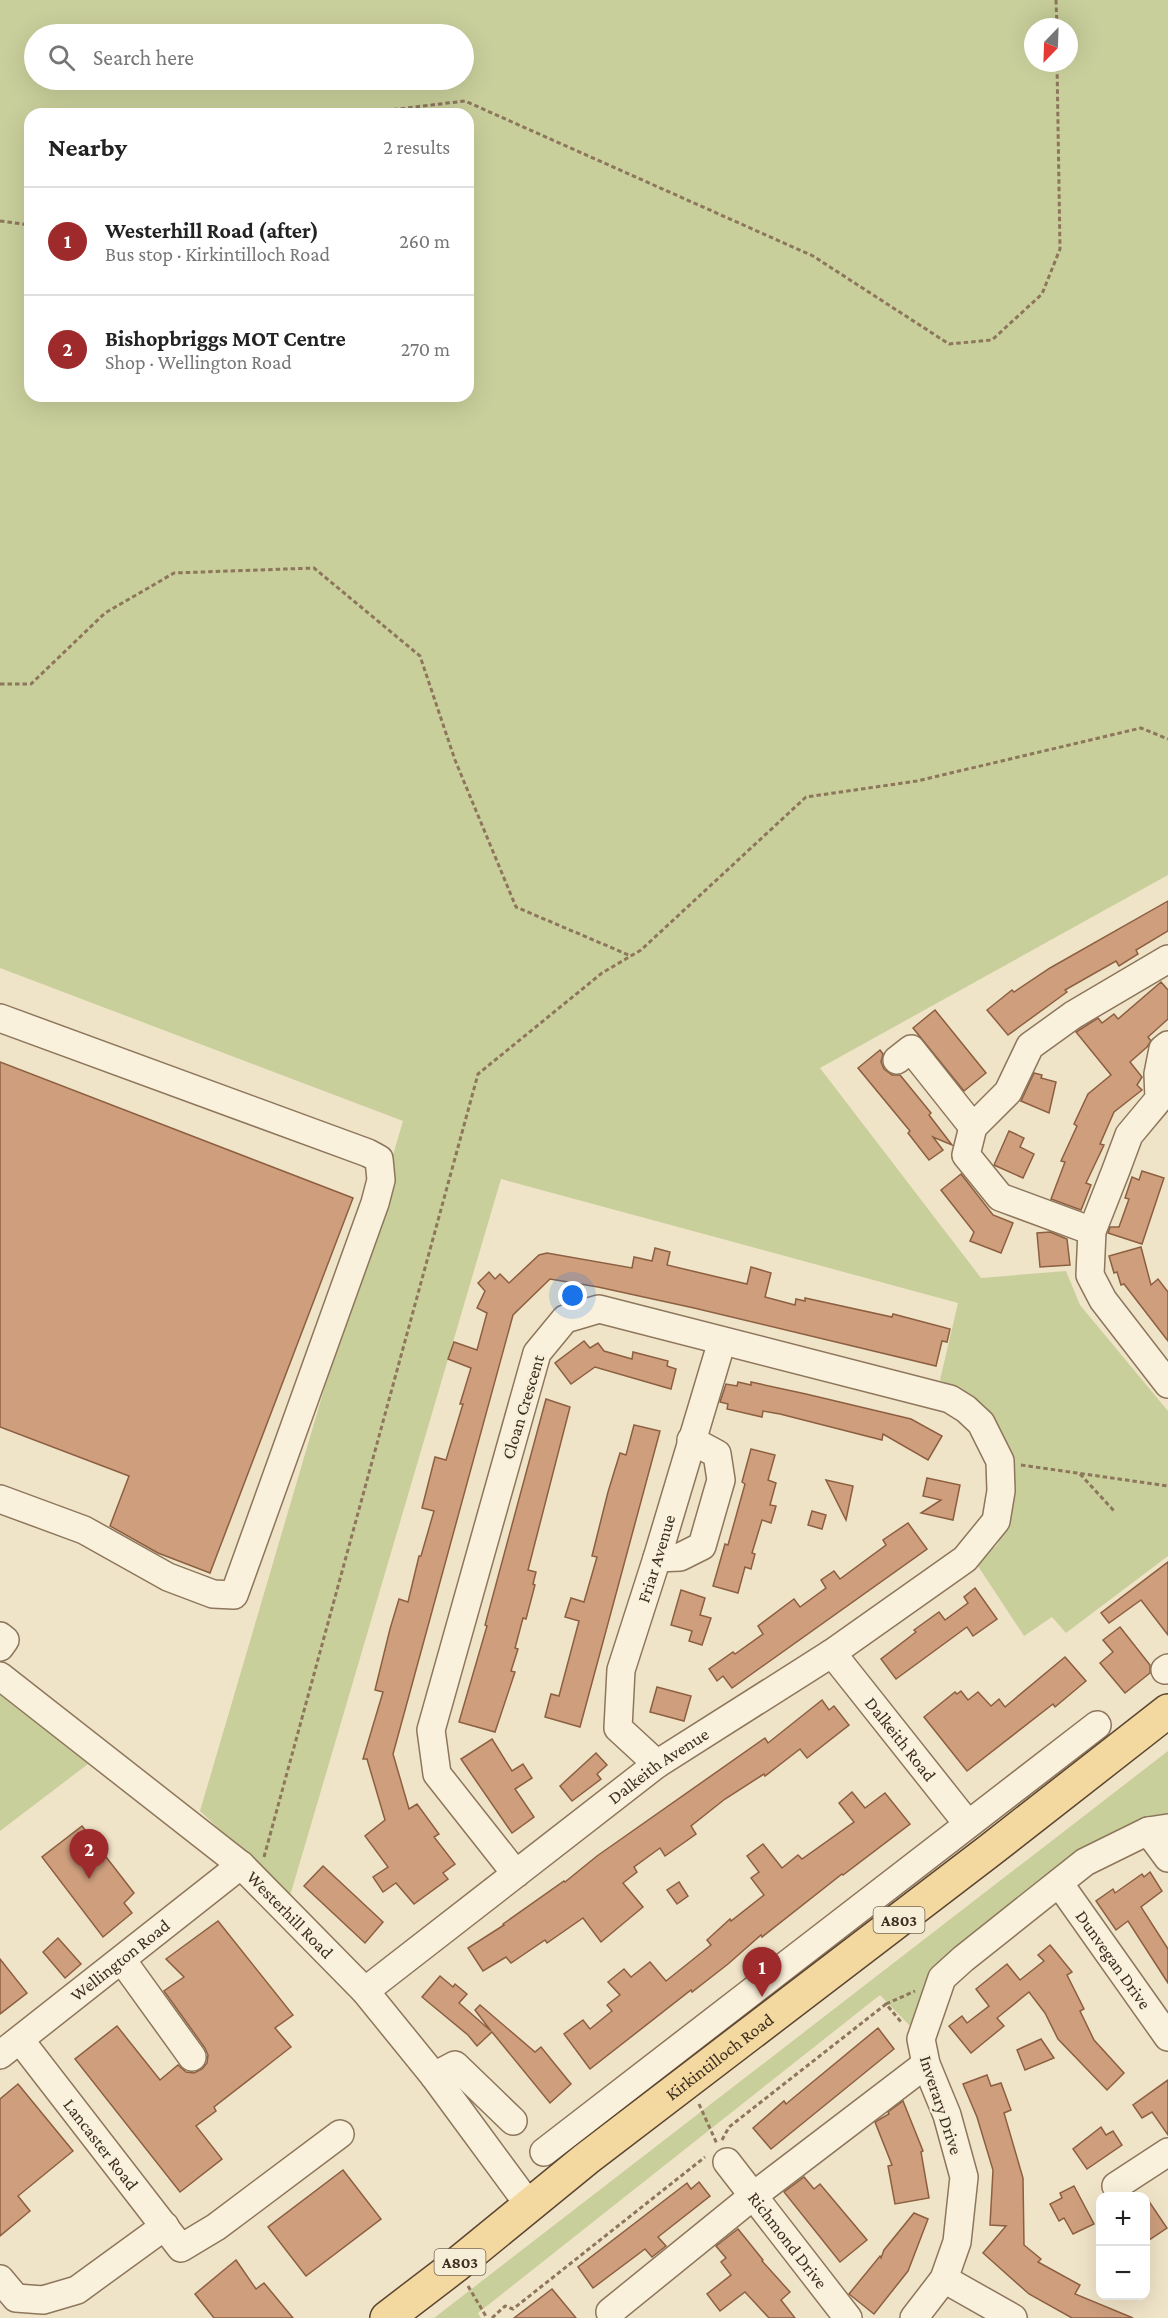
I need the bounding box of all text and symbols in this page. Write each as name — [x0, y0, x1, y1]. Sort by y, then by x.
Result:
north arrow — [1024, 18, 1078, 72]
search box — [24, 24, 474, 90]
icon: search — [45, 41, 78, 74]
text: Search here — [93, 45, 194, 70]
text: Nearby — [48, 133, 127, 162]
text: 2 results — [383, 136, 450, 158]
text: Westerhill Road (after) — [105, 218, 319, 243]
text: 1 — [64, 230, 71, 252]
text: 260 m — [399, 230, 450, 252]
text: Bus stop · Kirkintilloch Road — [105, 243, 330, 265]
text: Bishopbriggs MOT Centre — [105, 326, 346, 351]
text: 2 — [62, 338, 73, 360]
text: 270 m — [401, 338, 450, 360]
text: Shop · Wellington Road — [105, 351, 292, 373]
your location — [558, 1281, 587, 1310]
street label: Cloan Crescent — [498, 1351, 549, 1462]
street label: Friar Avenue — [633, 1512, 679, 1605]
street label: Dalkeith Road — [861, 1693, 940, 1786]
street label: Dalkeith Avenue — [604, 1724, 712, 1808]
pin: 2 — [70, 1830, 109, 1879]
street label: Westerhill Road — [243, 1867, 338, 1963]
street label: Dunvegan Drive — [1072, 1906, 1155, 2013]
road number: A803 — [874, 1907, 924, 1933]
street label: Wellington Road — [67, 1915, 174, 2005]
pin: 1 — [742, 1948, 782, 1997]
street label: Kirkintilloch Road — [662, 2009, 778, 2104]
street label: Inverary Drive — [916, 2053, 966, 2157]
street label: Lancaster Road — [59, 2095, 143, 2194]
street label: Richmond Drive — [744, 2188, 831, 2293]
map controls — [1096, 2192, 1150, 2300]
button: + — [1096, 2192, 1150, 2246]
button: − — [1096, 2246, 1150, 2300]
road number: A803 — [434, 2249, 486, 2275]

